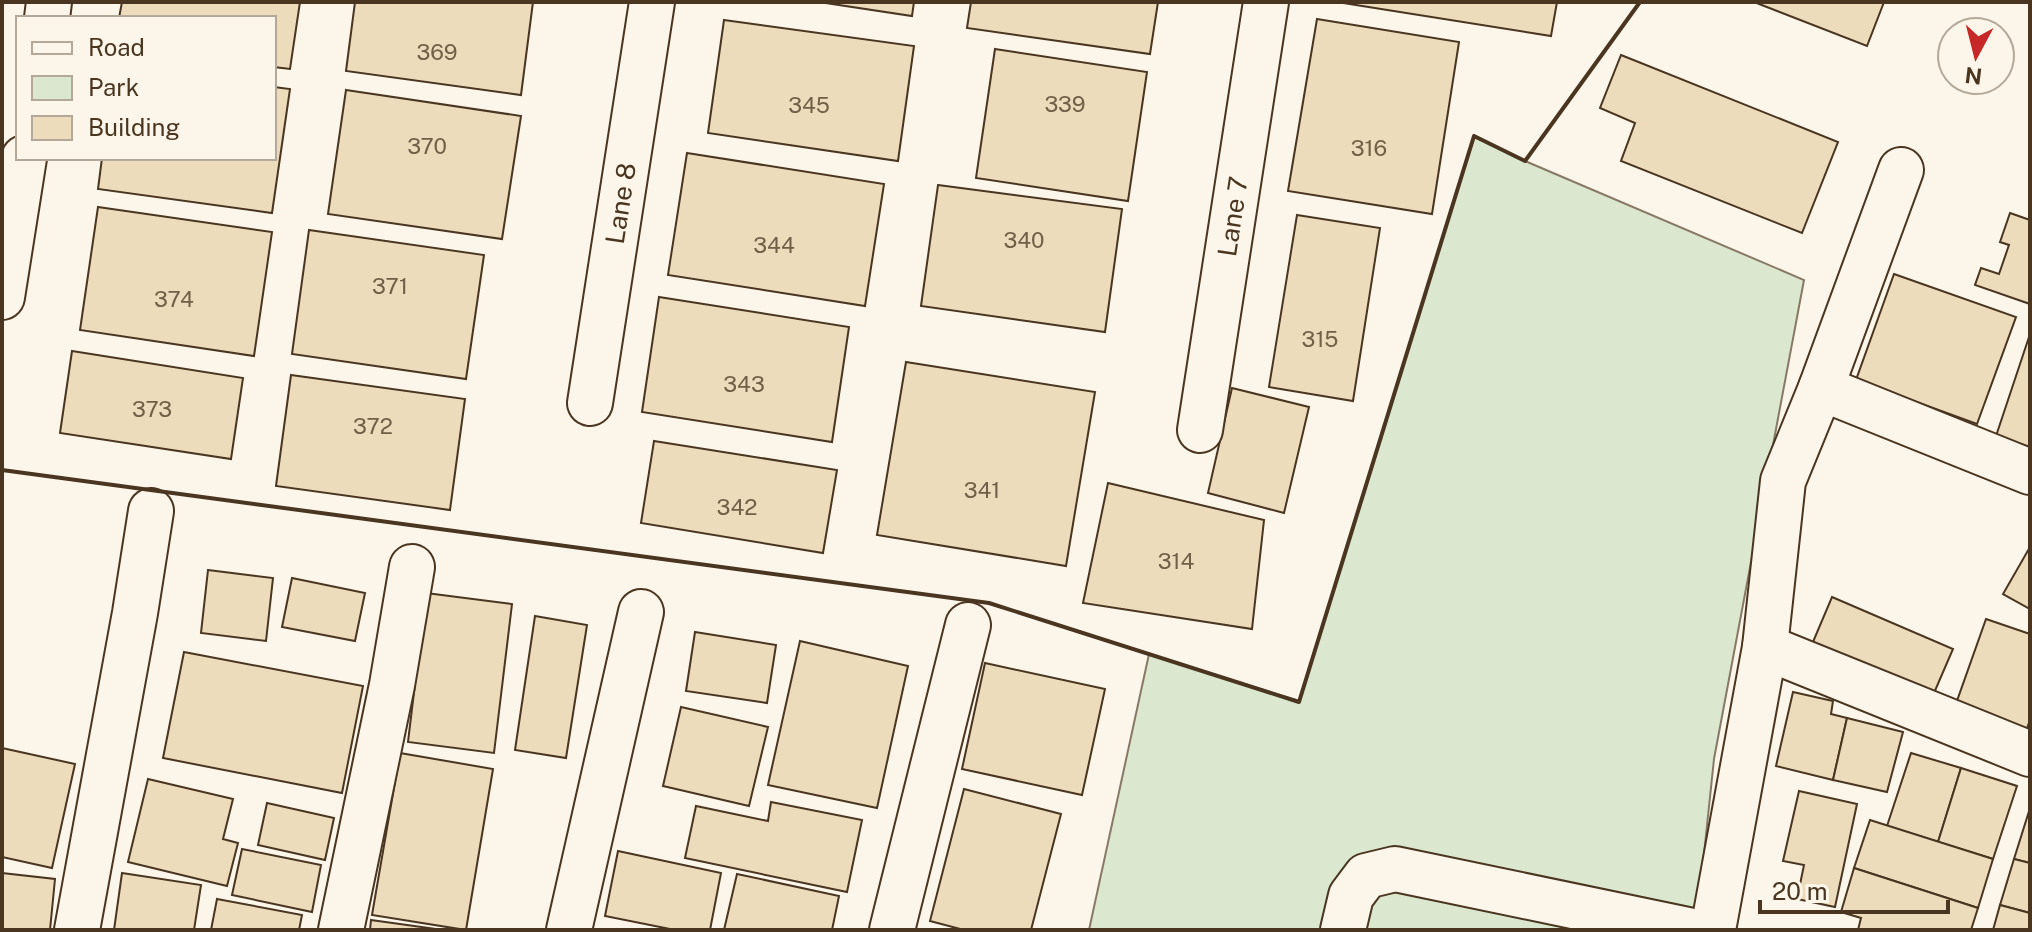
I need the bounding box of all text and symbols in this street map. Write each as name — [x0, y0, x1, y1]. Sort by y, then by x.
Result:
legend — [16, 16, 276, 160]
north arrow — [1936, 16, 2016, 96]
text: Road — [88, 33, 145, 61]
house number: 369 — [416, 39, 458, 65]
text: N — [1963, 62, 1984, 90]
text: Park — [88, 73, 139, 101]
house number: 339 — [1044, 91, 1086, 117]
house number: 345 — [788, 92, 830, 118]
text: Building — [88, 113, 180, 141]
house number: 370 — [407, 133, 447, 159]
house number: 316 — [1351, 135, 1387, 161]
street label: Lane 8 — [599, 161, 642, 246]
street label: Lane 7 — [1211, 174, 1254, 259]
house number: 340 — [1003, 227, 1045, 253]
house number: 344 — [753, 232, 795, 258]
house number: 371 — [372, 273, 408, 299]
house number: 374 — [154, 286, 194, 312]
house number: 315 — [1302, 326, 1338, 352]
house number: 343 — [723, 371, 765, 397]
house number: 373 — [132, 396, 172, 422]
house number: 372 — [353, 413, 393, 439]
house number: 341 — [964, 477, 1000, 503]
house number: 342 — [717, 494, 757, 520]
house number: 314 — [1158, 548, 1194, 574]
scale bar — [1760, 864, 1948, 914]
text: 20 m — [1772, 877, 1828, 905]

